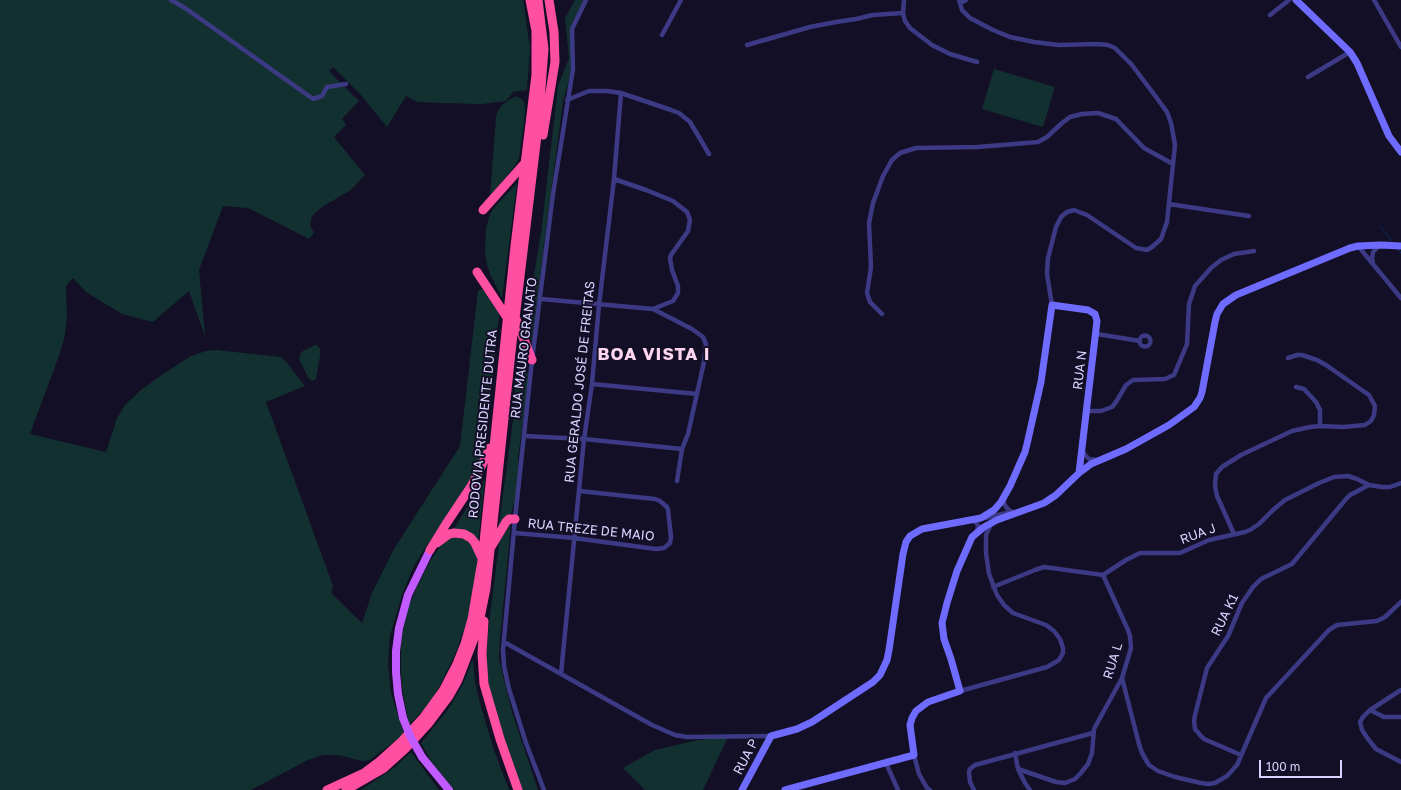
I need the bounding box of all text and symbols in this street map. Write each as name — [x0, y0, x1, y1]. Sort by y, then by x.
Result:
street label: RUA MAURO GRANATO — [508, 277, 540, 419]
street label: RUA GERALDO JOSÉ DE FREITAS — [562, 280, 598, 484]
street label: RODOVIA PRESIDENTE DUTRA — [465, 329, 501, 519]
district label: BOA VISTA I — [598, 345, 710, 365]
street label: RUA N — [1070, 349, 1090, 391]
street label: RUA TREZE DE MAIO — [527, 516, 655, 544]
street label: RUA J — [1178, 520, 1218, 548]
street label: RUA K1 — [1208, 591, 1242, 639]
street label: RUA L — [1100, 641, 1126, 681]
street label: RUA P — [730, 736, 762, 778]
scale bar — [1261, 752, 1344, 778]
text: 100 m — [1266, 759, 1300, 774]

